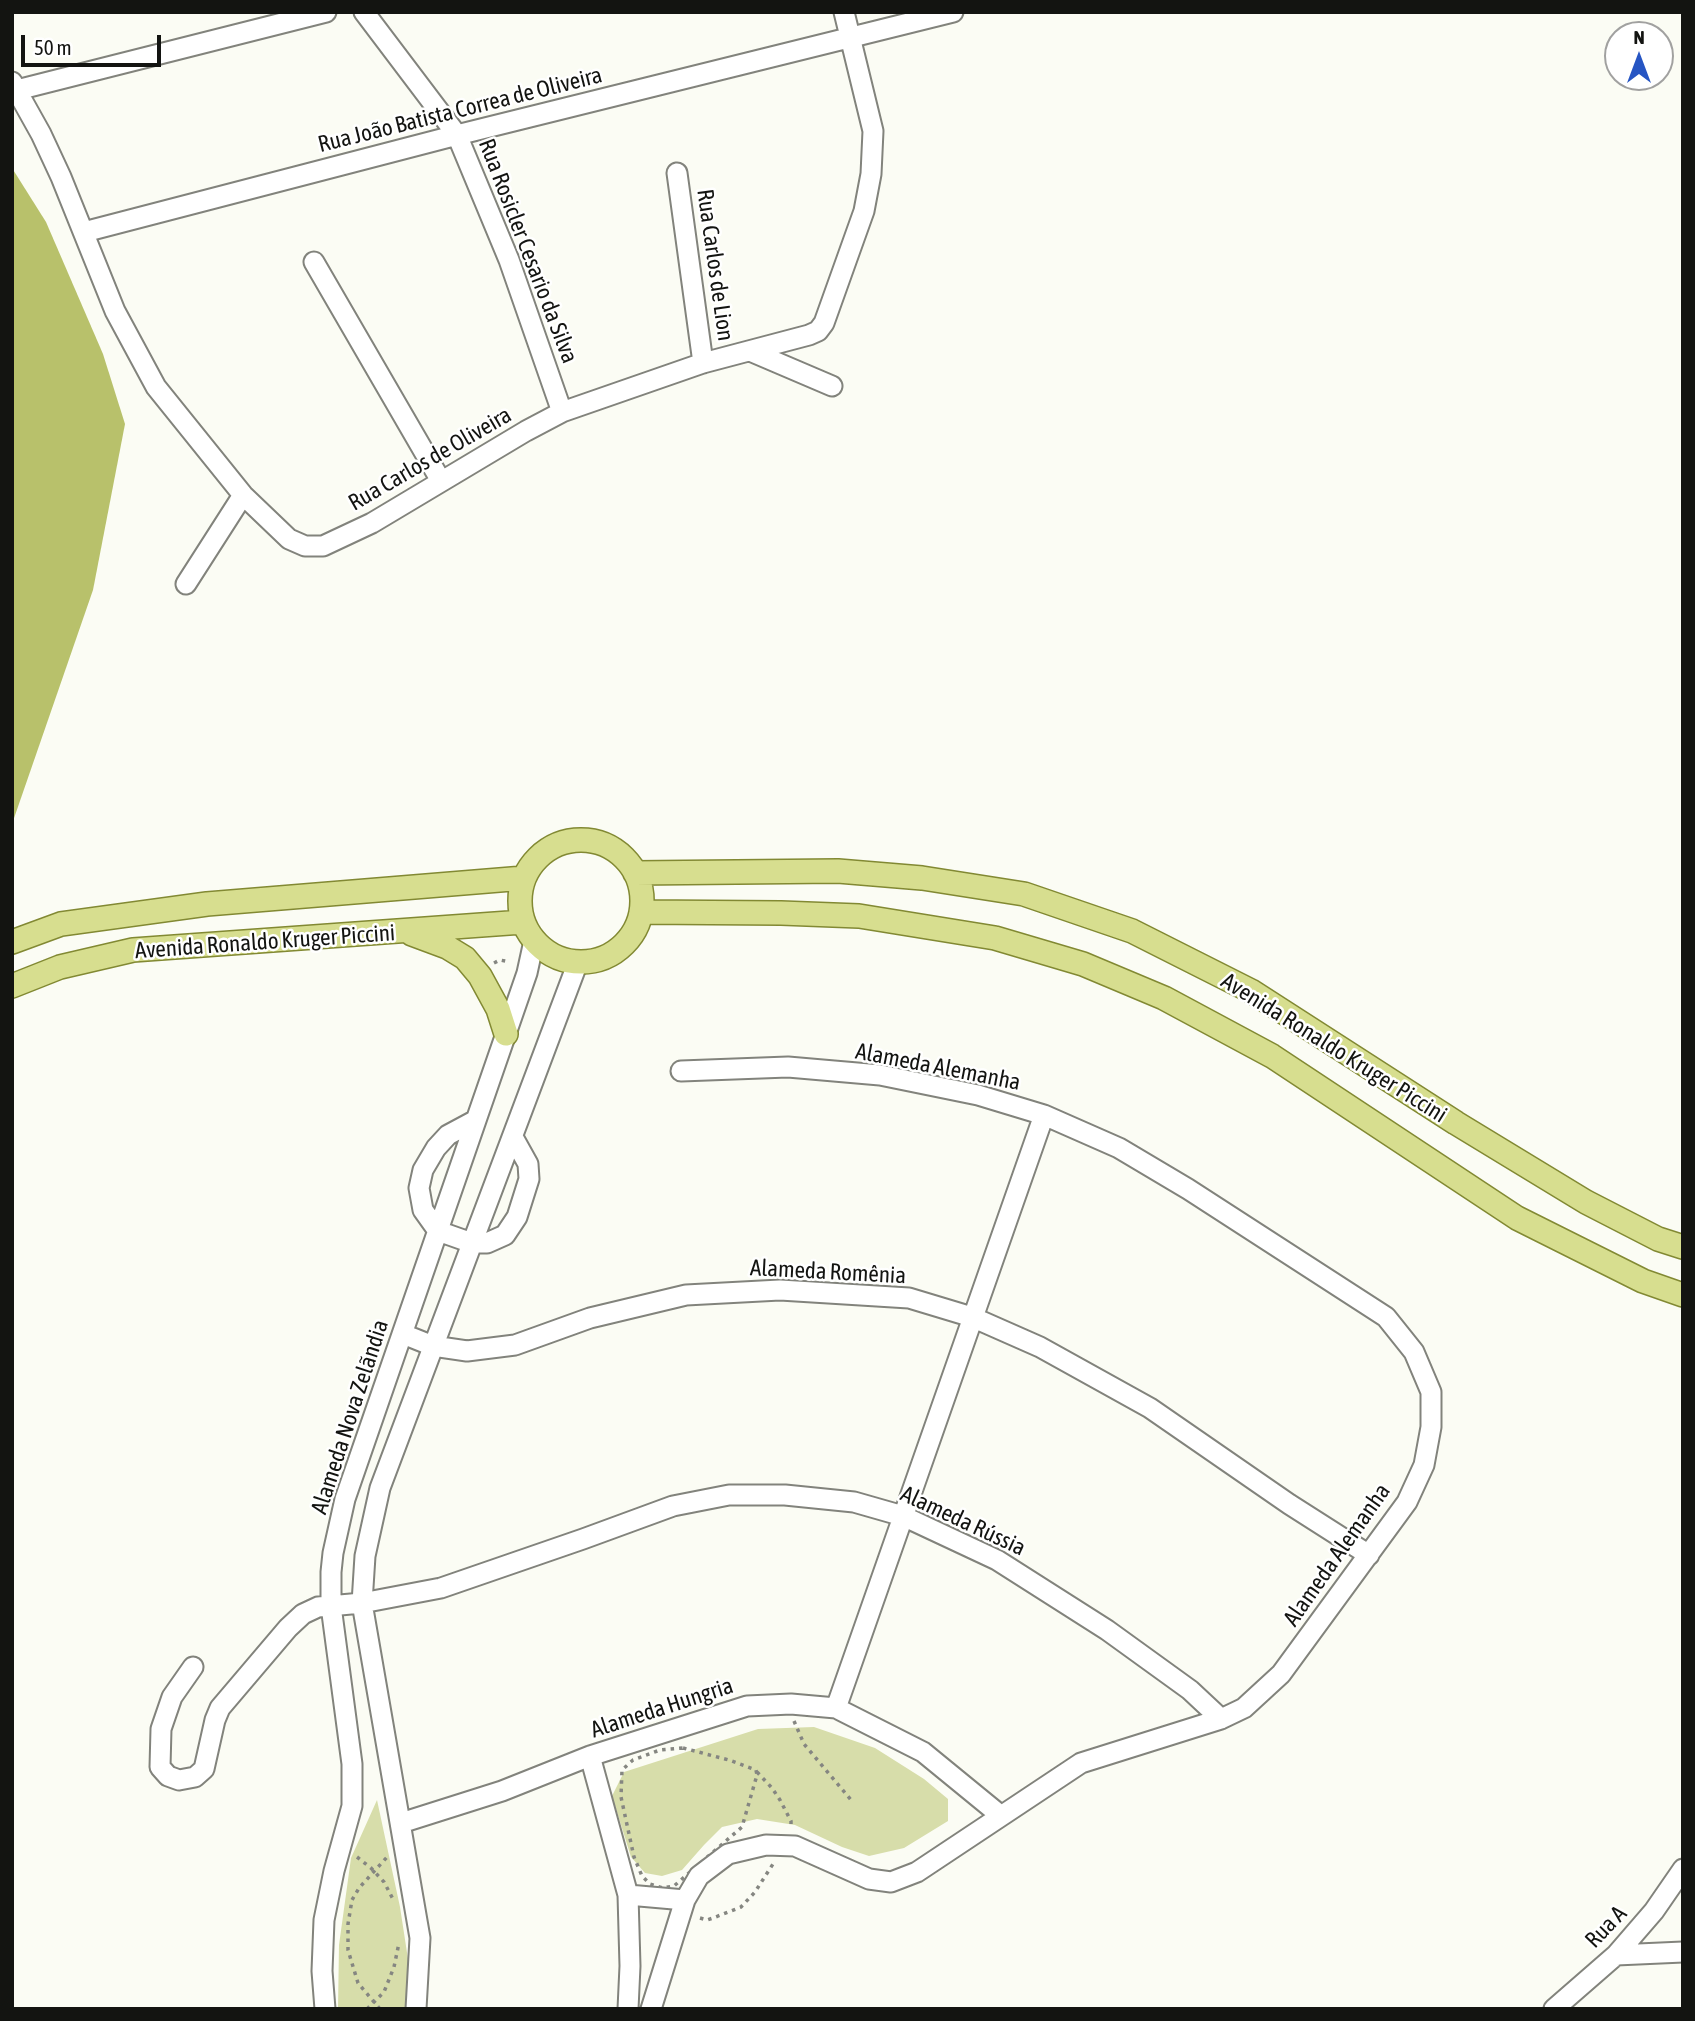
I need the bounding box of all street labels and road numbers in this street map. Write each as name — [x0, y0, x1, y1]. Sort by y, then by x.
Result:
street label: Rua João Batista Correa de Oliveira — [315, 61, 605, 159]
street label: Rua Rosicler Cesario da Silva — [472, 135, 584, 367]
street label: Rua Carlos de Lion — [691, 187, 739, 343]
street label: Rua Carlos de Oliveira — [344, 401, 516, 517]
street label: Avenida Ronaldo Kruger Piccini — [134, 919, 396, 965]
street label: Avenida Ronaldo Kruger Piccini — [1216, 967, 1452, 1129]
street label: Alameda Alemanha — [853, 1037, 1023, 1097]
street label: Alameda Romênia — [749, 1254, 907, 1290]
street label: Alameda Nova Zelãndia — [306, 1316, 394, 1518]
street label: Alameda Alemanha — [1278, 1478, 1396, 1632]
street label: Alameda Rússia — [896, 1480, 1030, 1562]
street label: Alameda Hungria — [587, 1672, 737, 1744]
street label: Rua A — [1579, 1900, 1633, 1954]

